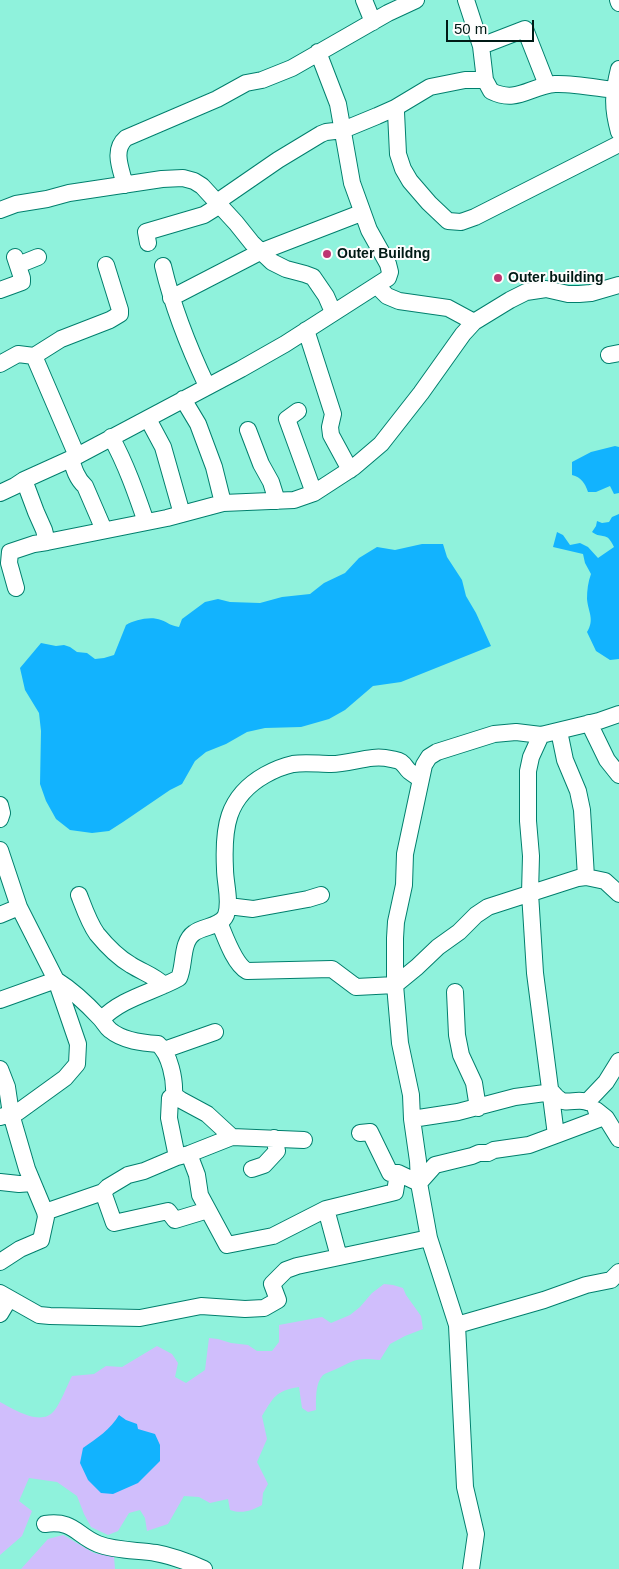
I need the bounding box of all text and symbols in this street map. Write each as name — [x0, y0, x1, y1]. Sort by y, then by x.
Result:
scale bar — [449, 10, 536, 42]
text: 50 m — [454, 20, 487, 37]
place label: Outer Buildng — [337, 246, 430, 262]
marker: Outer Buildng — [321, 248, 333, 260]
place label: Outer building — [508, 270, 604, 286]
marker: Outer building — [492, 272, 504, 284]

